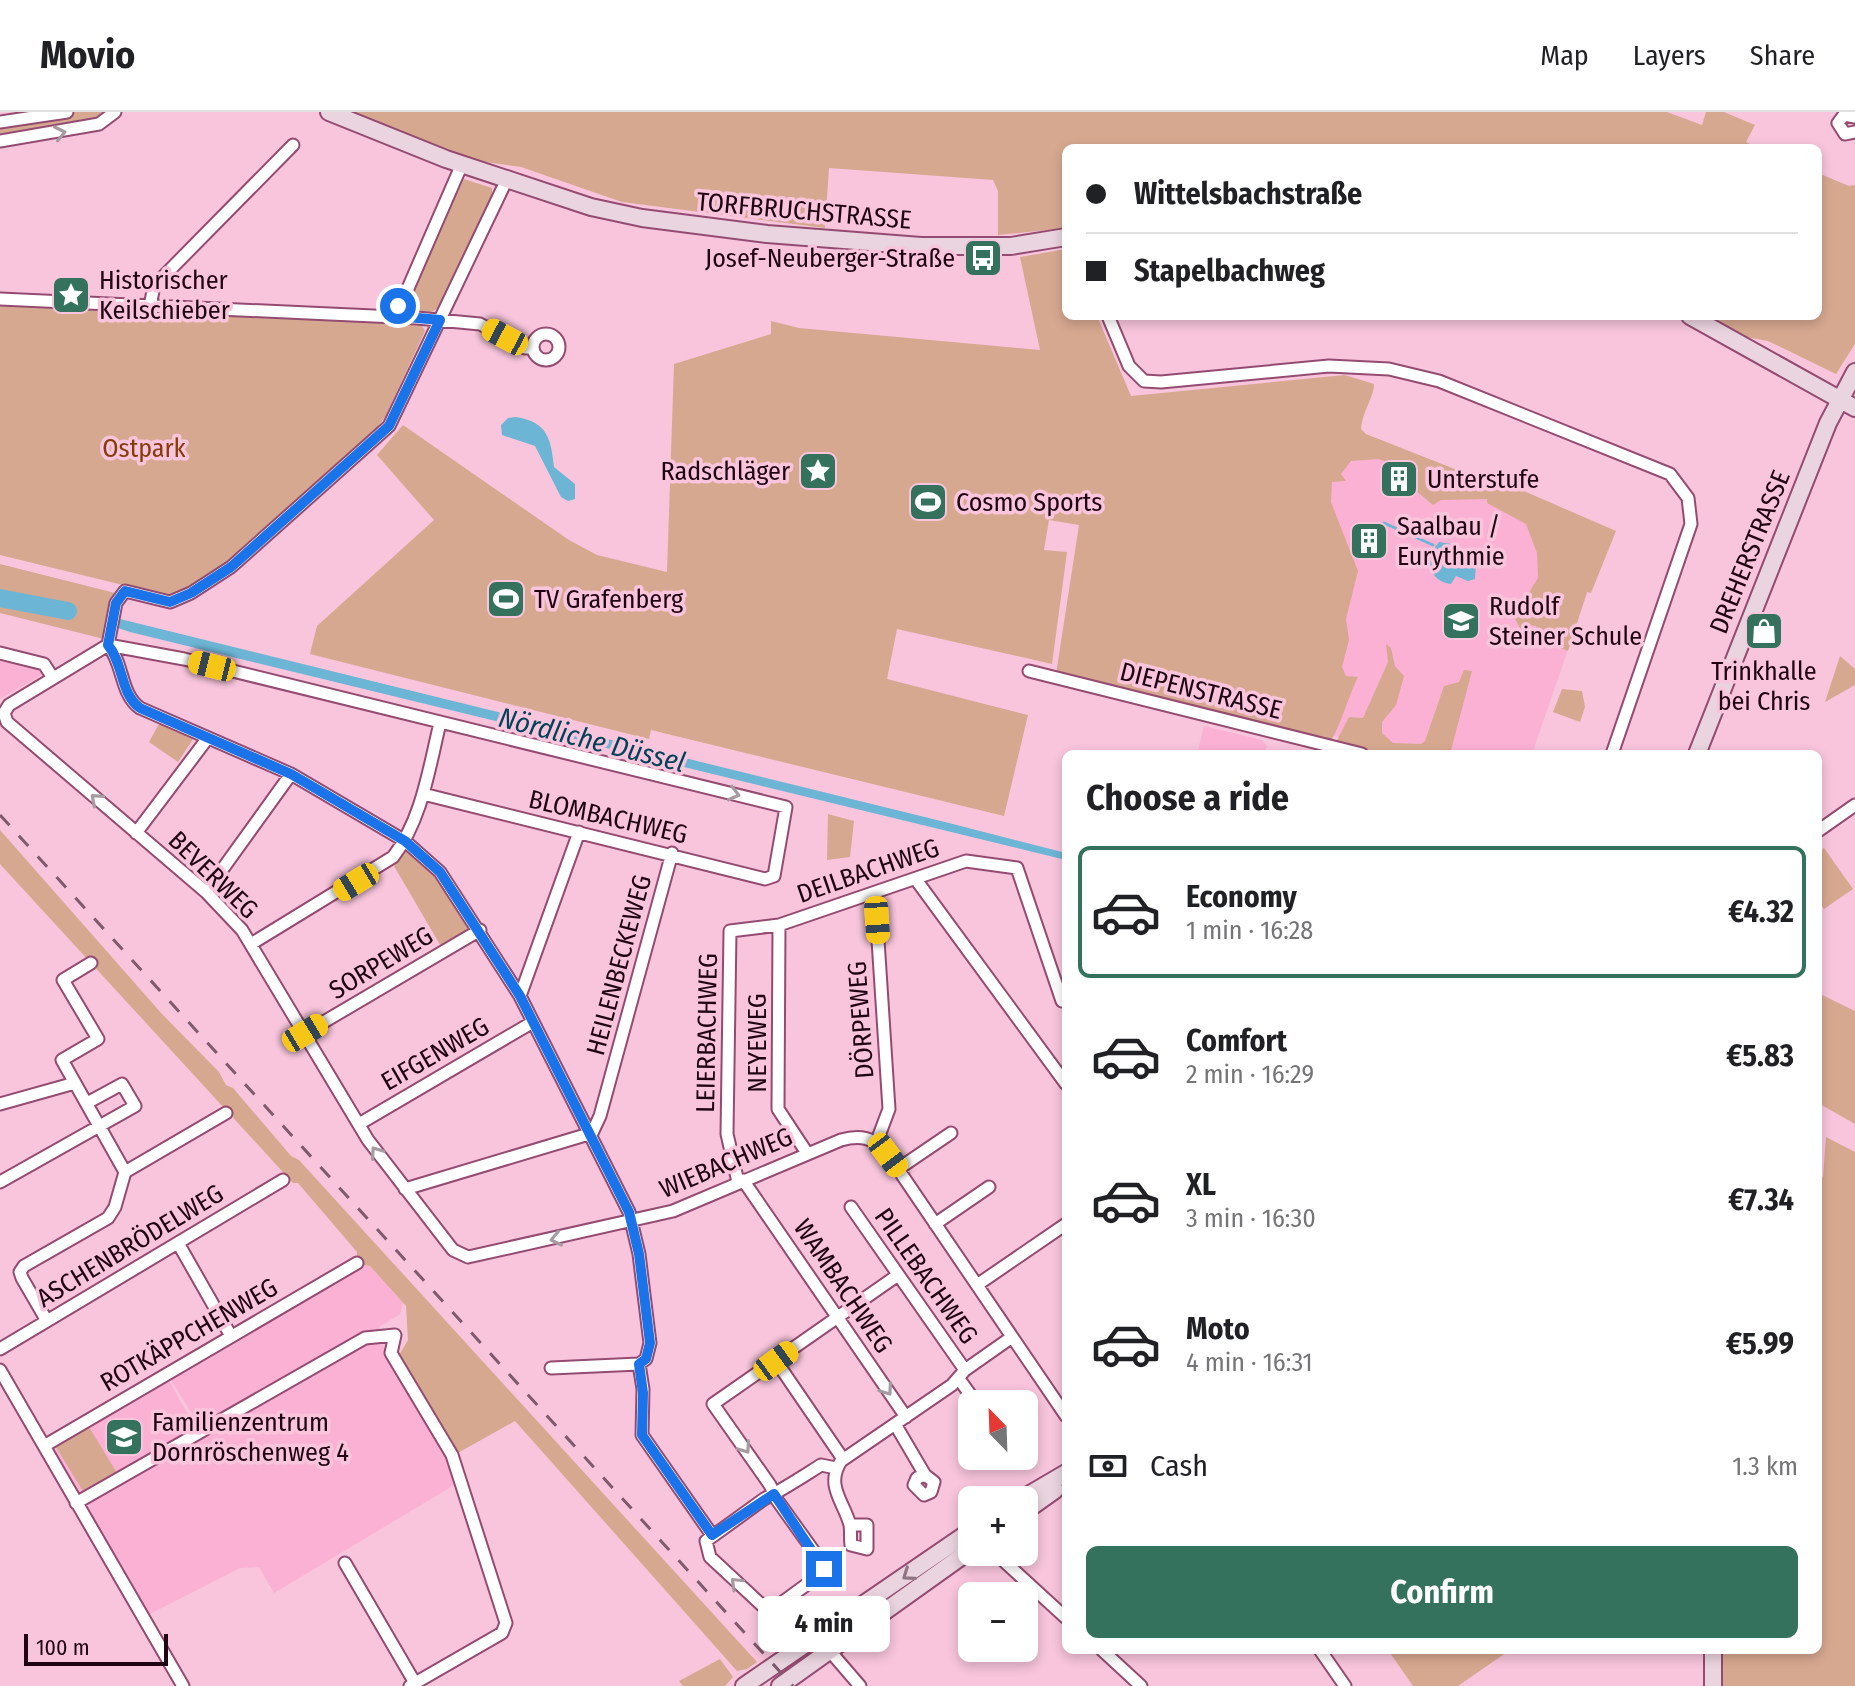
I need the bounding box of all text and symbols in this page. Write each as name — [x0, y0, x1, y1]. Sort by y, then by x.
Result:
text: Movio — [40, 32, 135, 78]
text: Map — [1540, 39, 1589, 72]
text: Layers — [1633, 39, 1706, 72]
text: Share — [1750, 39, 1815, 72]
one-way arrow — [53, 125, 67, 142]
text: Wittelsbachstraße — [1134, 176, 1362, 212]
street label: TORFBRUCHSTRASSE — [695, 186, 913, 236]
bus stop icon: Josef-Neuberger-Straße — [962, 237, 1004, 279]
place label: Josef-Neuberger-Straße — [705, 243, 955, 274]
text: Stapelbachweg — [1134, 253, 1325, 289]
place label: Historischer Keilschieber — [99, 265, 230, 326]
place icon: Historischer Keilschieber — [50, 274, 92, 316]
route start — [380, 288, 416, 324]
car — [478, 315, 532, 359]
park label: Ostpark — [102, 433, 187, 464]
place icon: Radschläger — [797, 450, 839, 492]
place label: Radschläger — [661, 456, 790, 487]
building icon: Unterstufe — [1378, 458, 1420, 500]
place label: Unterstufe — [1427, 464, 1539, 495]
street label: DREHERSTRASSE — [1703, 466, 1797, 638]
sports icon: Cosmo Sports — [907, 481, 949, 523]
place label: Cosmo Sports — [956, 487, 1102, 518]
place label: Saalbau / Eurythmie — [1397, 511, 1505, 572]
building icon: Saalbau / Eurythmie — [1348, 520, 1390, 562]
sports icon: TV Grafenberg — [485, 578, 527, 620]
place label: TV Grafenberg — [534, 584, 684, 615]
place label: Rudolf Steiner Schule — [1489, 591, 1642, 652]
school or university icon: Rudolf Steiner Schule — [1440, 600, 1482, 642]
shop icon: Trinkhalle bei Chris — [1743, 610, 1785, 652]
car — [186, 649, 238, 683]
street label: DIEPENSTRASSE — [1117, 656, 1285, 726]
place label: Trinkhalle bei Chris — [1711, 656, 1817, 717]
water label: Nördliche Düssel — [495, 701, 689, 779]
text: Choose a ride — [1086, 776, 1289, 820]
street label: BLOMBACHWEG — [526, 784, 690, 850]
one-way arrow — [726, 785, 740, 802]
one-way arrow — [91, 794, 106, 809]
street label: BEVERWEG — [162, 825, 264, 925]
street label: DEILBACHWEG — [793, 832, 943, 910]
car — [329, 859, 383, 905]
street label: HEILENBECKEWEG — [580, 871, 658, 1059]
icon: car — [1090, 876, 1162, 948]
text: Economy — [1186, 879, 1297, 915]
text: €4.32 — [1728, 894, 1794, 930]
car — [863, 895, 891, 945]
text: 1 min · 16:28 — [1186, 915, 1313, 946]
street label: SORPEWEG — [324, 920, 438, 1006]
street label: LEIERBACHWEG — [690, 953, 724, 1113]
street label: DÖRPEWEG — [841, 960, 881, 1080]
street label: NEYEWEG — [742, 993, 773, 1093]
car — [278, 1010, 332, 1056]
street label: EIFGENWEG — [376, 1011, 494, 1097]
icon: car — [1090, 1020, 1162, 1092]
text: Comfort — [1186, 1023, 1287, 1059]
text: €5.83 — [1726, 1038, 1794, 1074]
text: 2 min · 16:29 — [1186, 1059, 1314, 1090]
street label: WIEBACHWEG — [655, 1121, 797, 1205]
car — [864, 1129, 912, 1181]
one-way arrow — [371, 1147, 386, 1161]
icon: car — [1090, 1164, 1162, 1236]
text: XL — [1186, 1167, 1216, 1203]
street label: ASCHENBRÖDELWEG — [31, 1178, 229, 1314]
text: €7.34 — [1728, 1182, 1794, 1218]
street label: PILLEBACHWEG — [868, 1202, 984, 1350]
text: 3 min · 16:30 — [1186, 1203, 1316, 1234]
street label: WAMBACHWEG — [787, 1213, 899, 1359]
one-way arrow — [549, 1230, 563, 1247]
street label: ROTKÄPPCHENWEG — [95, 1272, 283, 1398]
icon: car — [1090, 1308, 1162, 1380]
text: Moto — [1186, 1311, 1250, 1347]
text: €5.99 — [1726, 1326, 1794, 1362]
car — [750, 1337, 802, 1385]
text: 4 min · 16:31 — [1186, 1347, 1313, 1378]
one-way arrow — [877, 1382, 892, 1396]
north arrow — [958, 1390, 1038, 1470]
map controls — [958, 1390, 1038, 1662]
place label: Familienzentrum Dornröschenweg 4 — [152, 1407, 349, 1468]
school or university icon: Familienzentrum Dornröschenweg 4 — [103, 1416, 145, 1458]
one-way arrow — [735, 1440, 750, 1454]
icon: cash — [1086, 1444, 1130, 1488]
text: Cash — [1150, 1448, 1208, 1484]
text: 1.3 km — [1732, 1451, 1798, 1482]
button: + — [958, 1486, 1038, 1566]
button: Confirm — [1086, 1546, 1798, 1638]
route end — [806, 1551, 842, 1587]
one-way arrow — [903, 1565, 917, 1580]
one-way arrow — [731, 1577, 745, 1592]
button: − — [958, 1582, 1038, 1662]
callout: 4 min — [758, 1597, 890, 1653]
text: 4 min — [795, 1608, 853, 1639]
scale bar — [24, 1630, 168, 1666]
text: 100 m — [36, 1634, 90, 1661]

